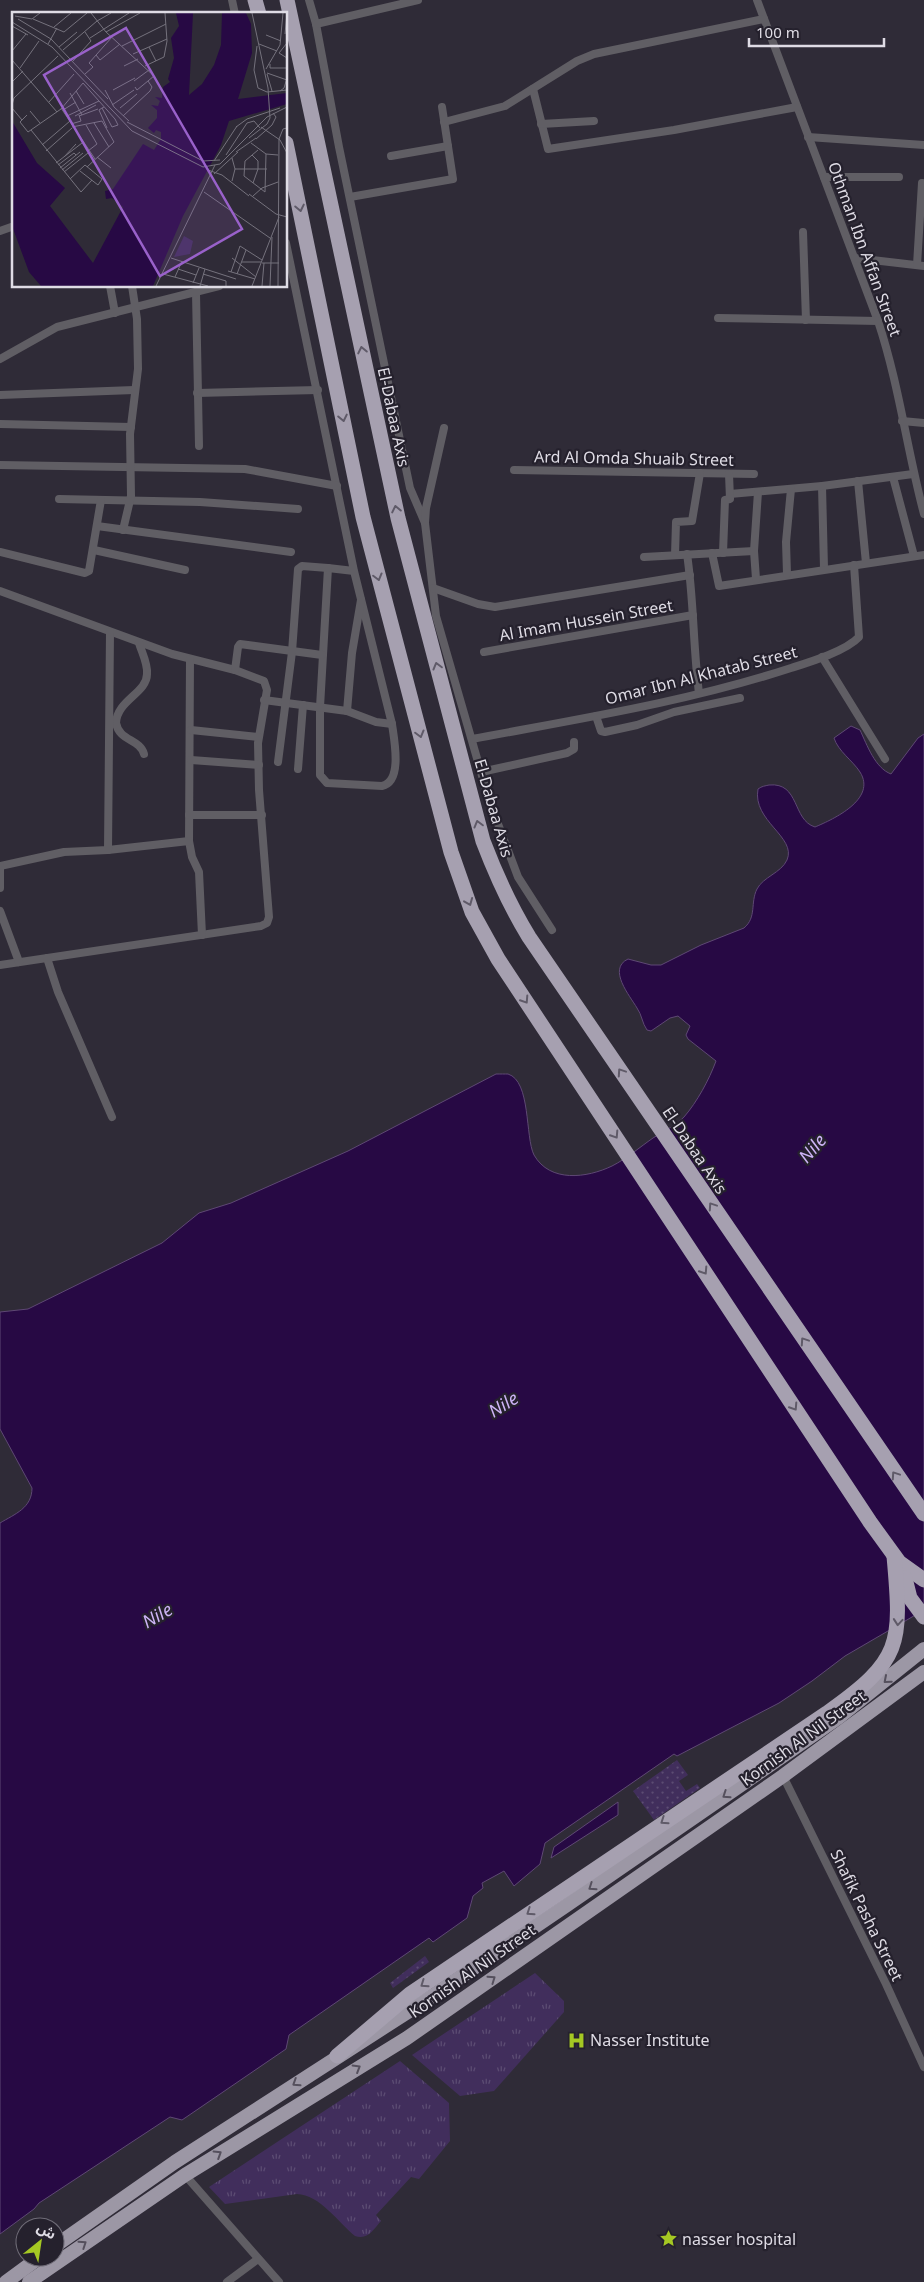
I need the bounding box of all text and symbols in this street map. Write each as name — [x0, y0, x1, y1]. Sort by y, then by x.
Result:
inset map — [12, 12, 288, 288]
scale bar — [749, 15, 884, 47]
text: 100 m — [756, 22, 800, 42]
street label: Othman Ibn Affan Street — [823, 159, 907, 340]
one-way arrow — [294, 203, 304, 212]
one-way arrow — [357, 346, 368, 355]
street label: El-Dabaa Axis — [373, 365, 415, 469]
one-way arrow — [337, 414, 347, 423]
street label: Ard Al Omda Shuaib Street — [534, 445, 734, 471]
one-way arrow — [392, 505, 402, 514]
one-way arrow — [373, 572, 383, 580]
street label: Al Imam Hussein Street — [497, 594, 675, 646]
street label: Omar Ibn Al Khatab Street — [603, 640, 800, 710]
one-way arrow — [432, 662, 443, 671]
one-way arrow — [414, 729, 425, 738]
street label: El-Dabaa Axis — [469, 756, 519, 860]
one-way arrow — [474, 820, 484, 828]
one-way arrow — [462, 897, 473, 906]
one-way arrow — [519, 994, 528, 1004]
one-way arrow — [618, 1068, 627, 1078]
street label: El-Dabaa Axis — [658, 1102, 732, 1198]
water label: Nile — [793, 1128, 831, 1168]
one-way arrow — [608, 1130, 618, 1139]
one-way arrow — [709, 1202, 719, 1211]
one-way arrow — [698, 1265, 707, 1275]
one-way arrow — [801, 1337, 810, 1346]
water label: Nile — [483, 1386, 523, 1422]
one-way arrow — [788, 1401, 797, 1410]
one-way arrow — [892, 1471, 902, 1480]
water label: Nile — [138, 1597, 176, 1633]
one-way arrow — [893, 1619, 904, 1627]
one-way arrow — [883, 1675, 892, 1684]
street label: Kornish Al Nil Street — [736, 1685, 870, 1791]
one-way arrow — [722, 1789, 732, 1798]
one-way arrow — [661, 1815, 670, 1825]
street label: Shafik Pasha Street — [826, 1845, 909, 1985]
one-way arrow — [588, 1881, 598, 1890]
one-way arrow — [526, 1906, 535, 1915]
street label: Kornish Al Nil Street — [404, 1919, 540, 2023]
one-way arrow — [486, 1976, 496, 1985]
one-way arrow — [420, 1978, 430, 1987]
place label: Nasser Institute — [590, 2029, 710, 2051]
hospital icon: Nasser Institute — [566, 2030, 586, 2050]
one-way arrow — [351, 2065, 360, 2075]
one-way arrow — [292, 2077, 302, 2086]
one-way arrow — [213, 2151, 222, 2160]
north arrow — [15, 2217, 65, 2267]
text: ش — [34, 2217, 60, 2243]
place label: nasser hospital — [682, 2228, 796, 2250]
place icon: nasser hospital — [658, 2229, 678, 2249]
one-way arrow — [77, 2241, 87, 2250]

